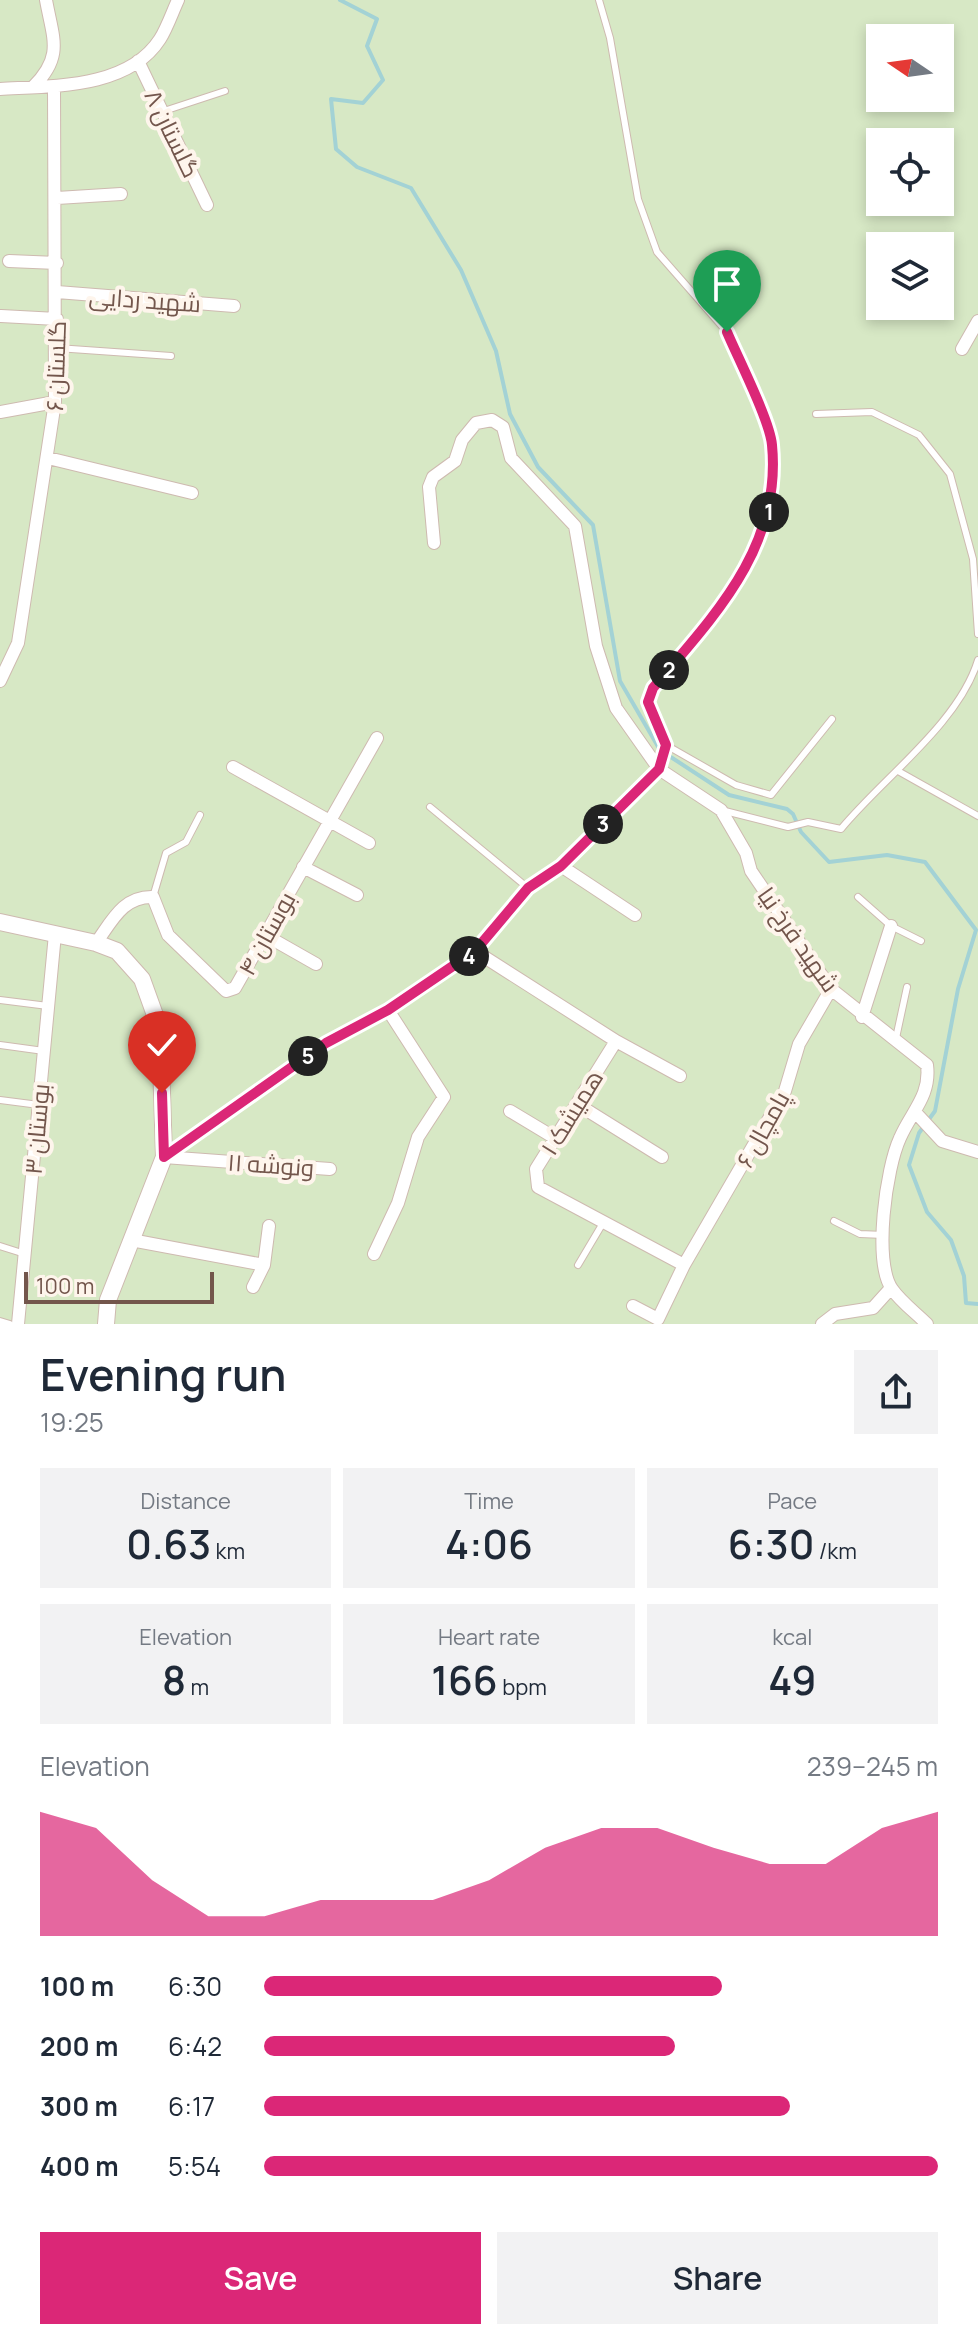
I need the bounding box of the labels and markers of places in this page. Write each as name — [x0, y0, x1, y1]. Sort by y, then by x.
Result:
pin — [693, 250, 761, 332]
pin: 1 — [749, 492, 789, 532]
pin: 2 — [649, 650, 689, 690]
pin: 3 — [583, 804, 623, 844]
pin: 4 — [449, 936, 489, 976]
pin — [128, 1011, 196, 1093]
pin: 5 — [288, 1036, 328, 1076]

